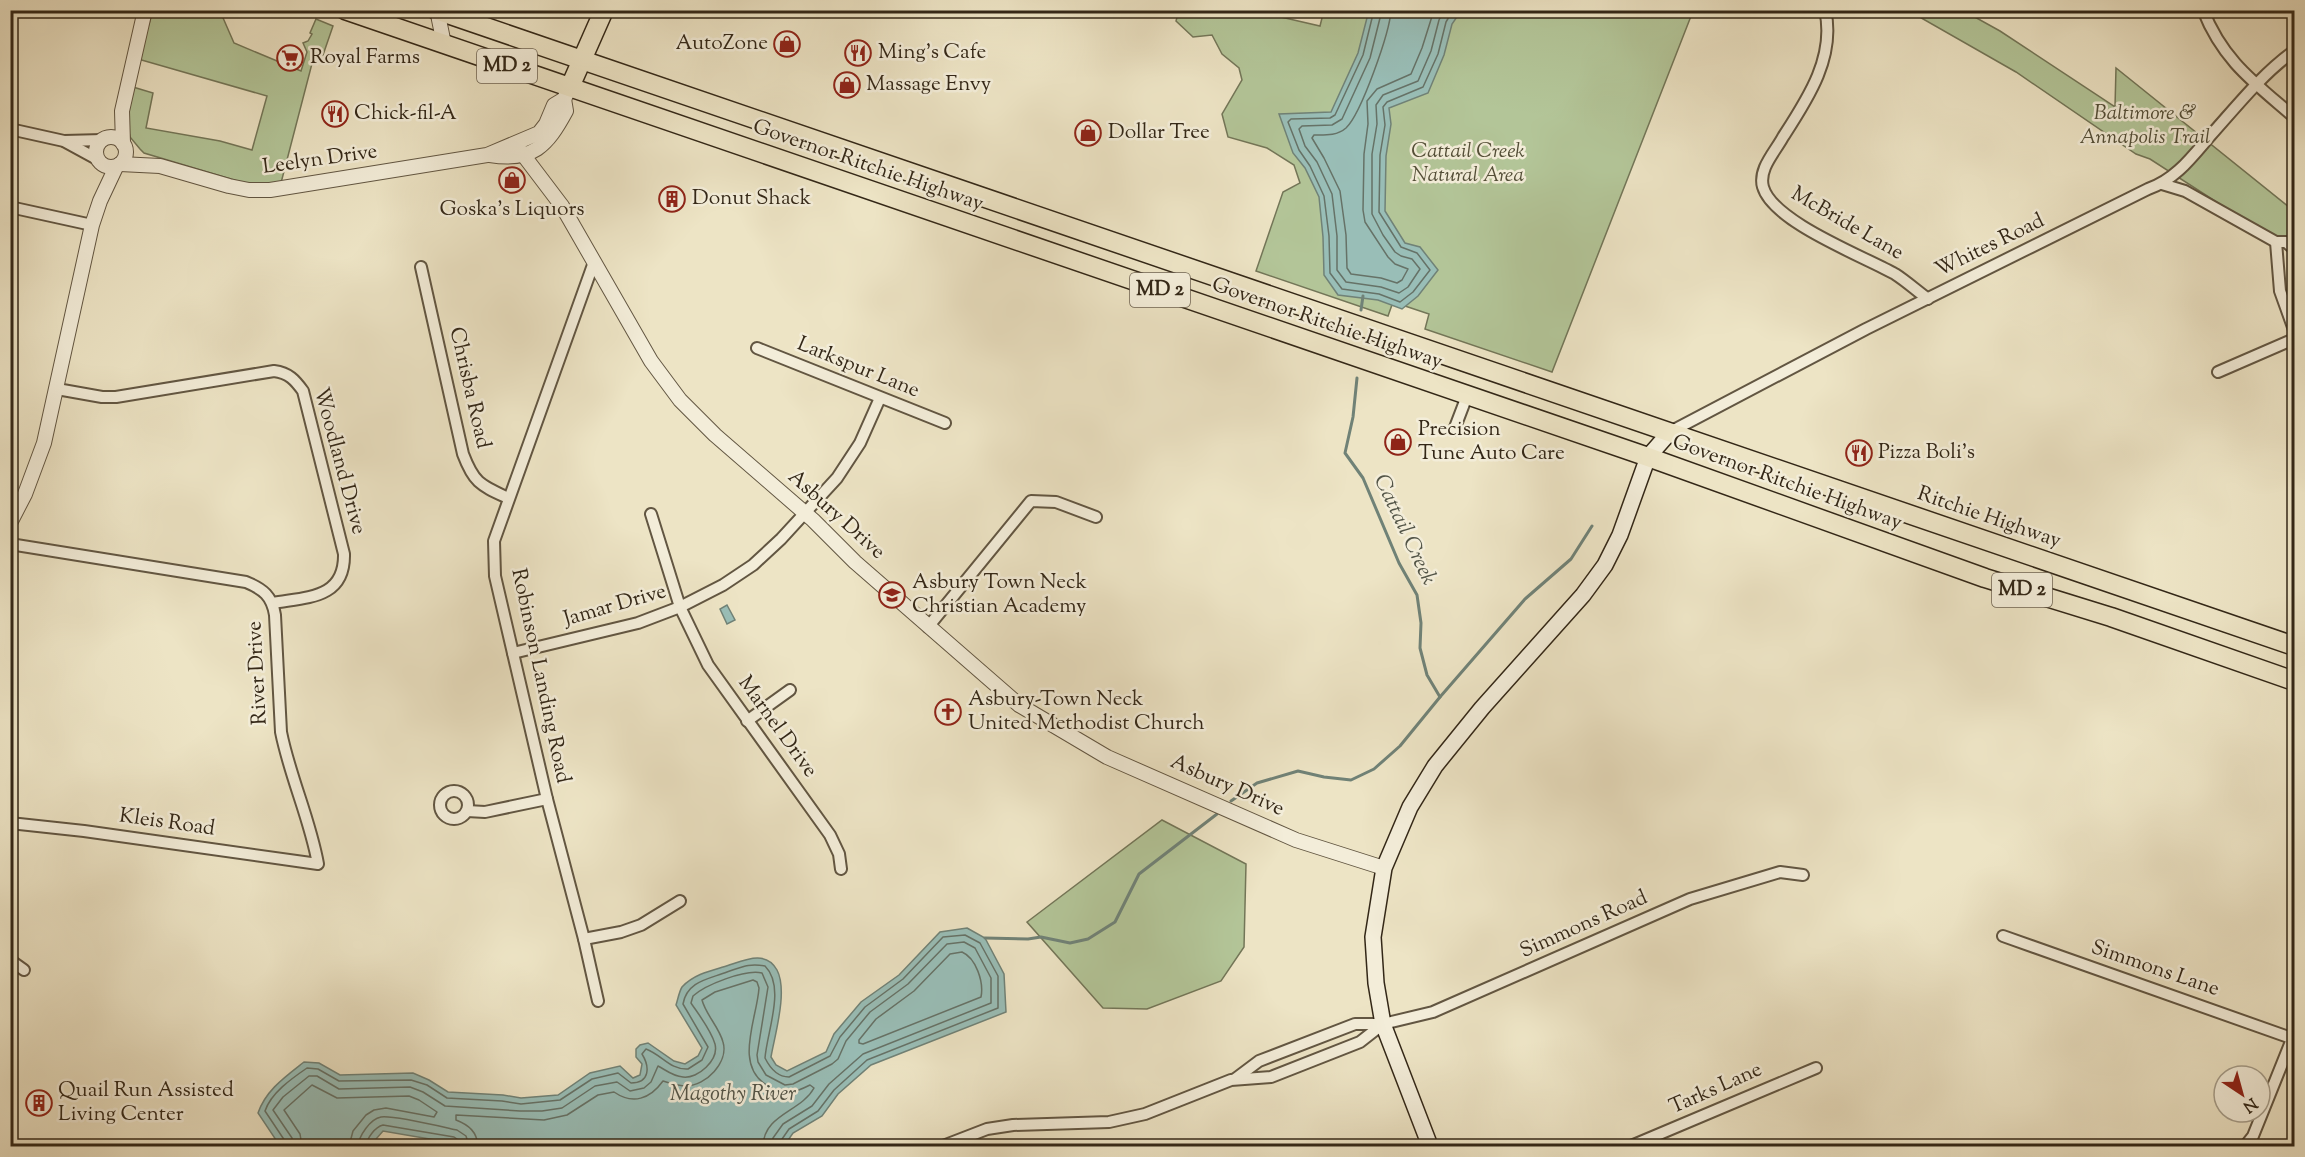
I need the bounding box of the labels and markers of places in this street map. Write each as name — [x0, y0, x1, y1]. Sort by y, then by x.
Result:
place label: AutoZone — [676, 29, 768, 59]
shop icon: AutoZone — [772, 29, 802, 59]
restaurant icon: Ming's Cafe — [843, 38, 873, 68]
place label: Ming's Cafe — [878, 38, 986, 68]
supermarket icon: Royal Farms — [275, 43, 305, 73]
place label: Royal Farms — [310, 43, 420, 73]
shop icon: Massage Envy — [832, 70, 862, 100]
place label: Massage Envy — [866, 70, 992, 100]
restaurant icon: Chick-fil-A — [320, 99, 350, 129]
place label: Chick-fil-A — [354, 99, 457, 129]
shop icon: Dollar Tree — [1073, 118, 1103, 148]
place label: Dollar Tree — [1108, 118, 1210, 148]
shop icon: Goska's Liquors — [497, 165, 527, 195]
building icon: Donut Shack — [657, 184, 687, 214]
place label: Donut Shack — [692, 184, 812, 214]
place label: Goska's Liquors — [439, 195, 585, 225]
place label: Precision Tune Auto Care — [1418, 415, 1565, 469]
shop icon: Precision Tune Auto Care — [1383, 427, 1413, 457]
restaurant icon: Pizza Boli's — [1844, 438, 1874, 468]
place label: Pizza Boli's — [1878, 438, 1975, 468]
place label: Asbury Town Neck Christian Academy — [912, 568, 1088, 622]
school or university icon: Asbury Town Neck Christian Academy — [877, 580, 907, 610]
place label: Asbury-Town Neck United Methodist Church — [968, 685, 1205, 739]
church icon: Asbury-Town Neck United Methodist Church — [933, 697, 963, 727]
place label: Quail Run Assisted Living Center — [58, 1076, 234, 1130]
building icon: Quail Run Assisted Living Center — [24, 1088, 54, 1118]

